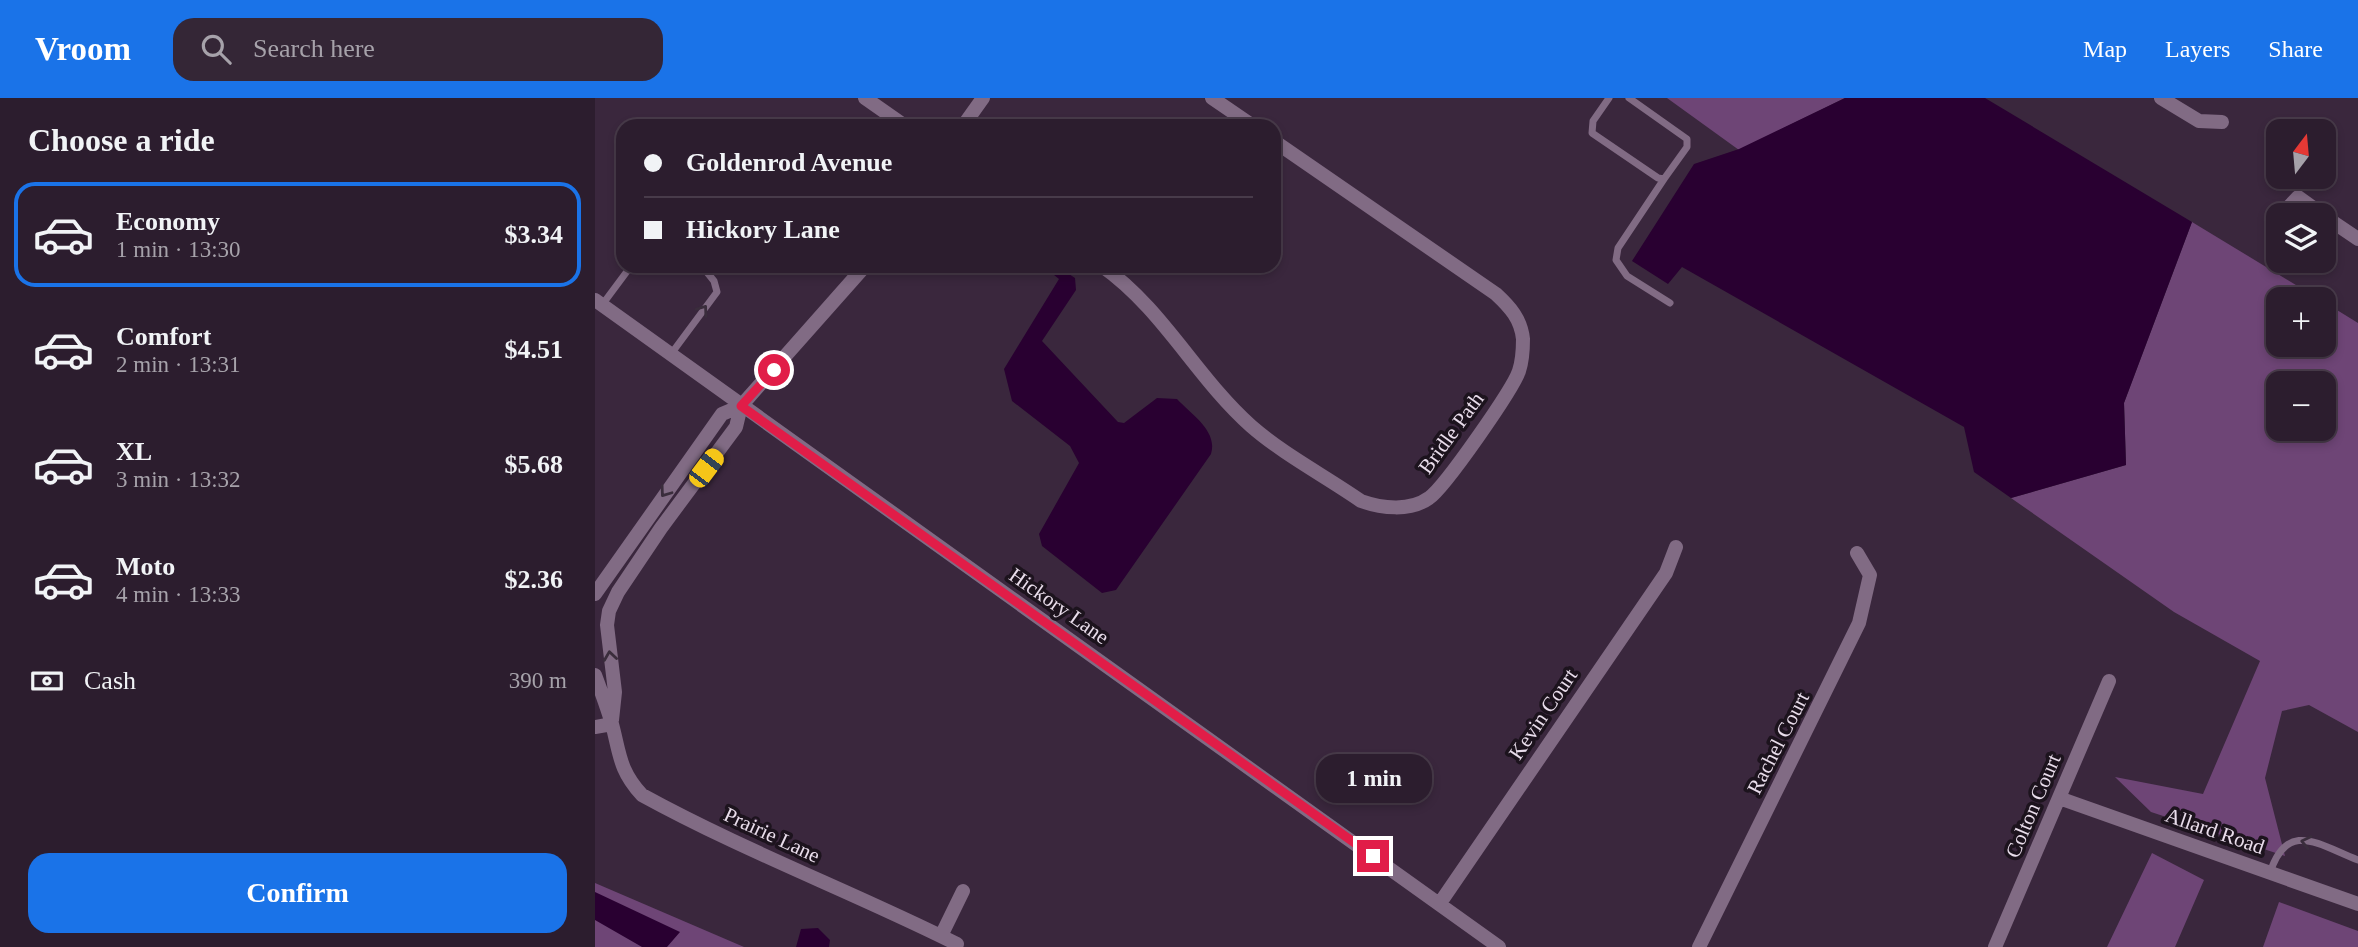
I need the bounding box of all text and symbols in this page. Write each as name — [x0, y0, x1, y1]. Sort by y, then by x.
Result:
search box — [173, 18, 663, 81]
icon: search — [197, 30, 235, 68]
text: Vroom — [35, 31, 131, 67]
text: Search here — [253, 34, 375, 63]
text: Map — [2083, 36, 2127, 62]
text: Layers — [2165, 36, 2230, 62]
text: Share — [2268, 36, 2323, 62]
north arrow — [2266, 119, 2336, 189]
map controls — [2266, 119, 2336, 441]
text: Choose a ride — [28, 122, 215, 158]
text: Goldenrod Avenue — [686, 148, 892, 177]
icon: car — [32, 203, 95, 266]
button: layers — [2266, 203, 2336, 273]
text: Economy — [116, 207, 220, 236]
text: Hickory Lane — [686, 215, 840, 244]
text: $3.34 — [505, 220, 563, 249]
text: 1 min · 13:30 — [116, 237, 241, 262]
button: + — [2266, 287, 2336, 357]
one-way arrow — [695, 305, 707, 318]
icon: car — [32, 318, 95, 381]
text: Comfort — [116, 322, 211, 351]
text: $4.51 — [505, 335, 563, 364]
text: 2 min · 13:31 — [116, 352, 241, 377]
route start — [758, 354, 790, 386]
button: − — [2266, 371, 2336, 441]
street label: Bridle Path — [1413, 387, 1489, 479]
icon: car — [32, 433, 95, 496]
text: XL — [116, 437, 152, 466]
car — [685, 445, 728, 491]
text: $5.68 — [505, 450, 563, 479]
text: 3 min · 13:32 — [116, 467, 241, 492]
one-way arrow — [661, 484, 674, 497]
icon: car — [32, 548, 95, 611]
text: Moto — [116, 552, 175, 581]
street label: Hickory Lane — [1005, 563, 1113, 649]
text: $2.36 — [505, 565, 563, 594]
text: 4 min · 13:33 — [116, 582, 241, 607]
one-way arrow — [603, 650, 618, 662]
icon: cash — [28, 662, 66, 700]
street label: Kevin Court — [1504, 664, 1582, 764]
text: Cash — [84, 666, 136, 695]
text: 390 m — [509, 668, 567, 693]
street label: Rachel Court — [1742, 688, 1814, 798]
street label: Colton Court — [2000, 750, 2066, 861]
callout: 1 min — [1315, 754, 1431, 804]
text: 1 min — [1346, 766, 1402, 791]
street label: Prairie Lane — [720, 802, 824, 868]
street label: Allard Road — [2162, 803, 2268, 859]
one-way arrow — [2300, 836, 2312, 850]
route end — [1357, 840, 1389, 872]
button: Confirm — [28, 853, 567, 933]

